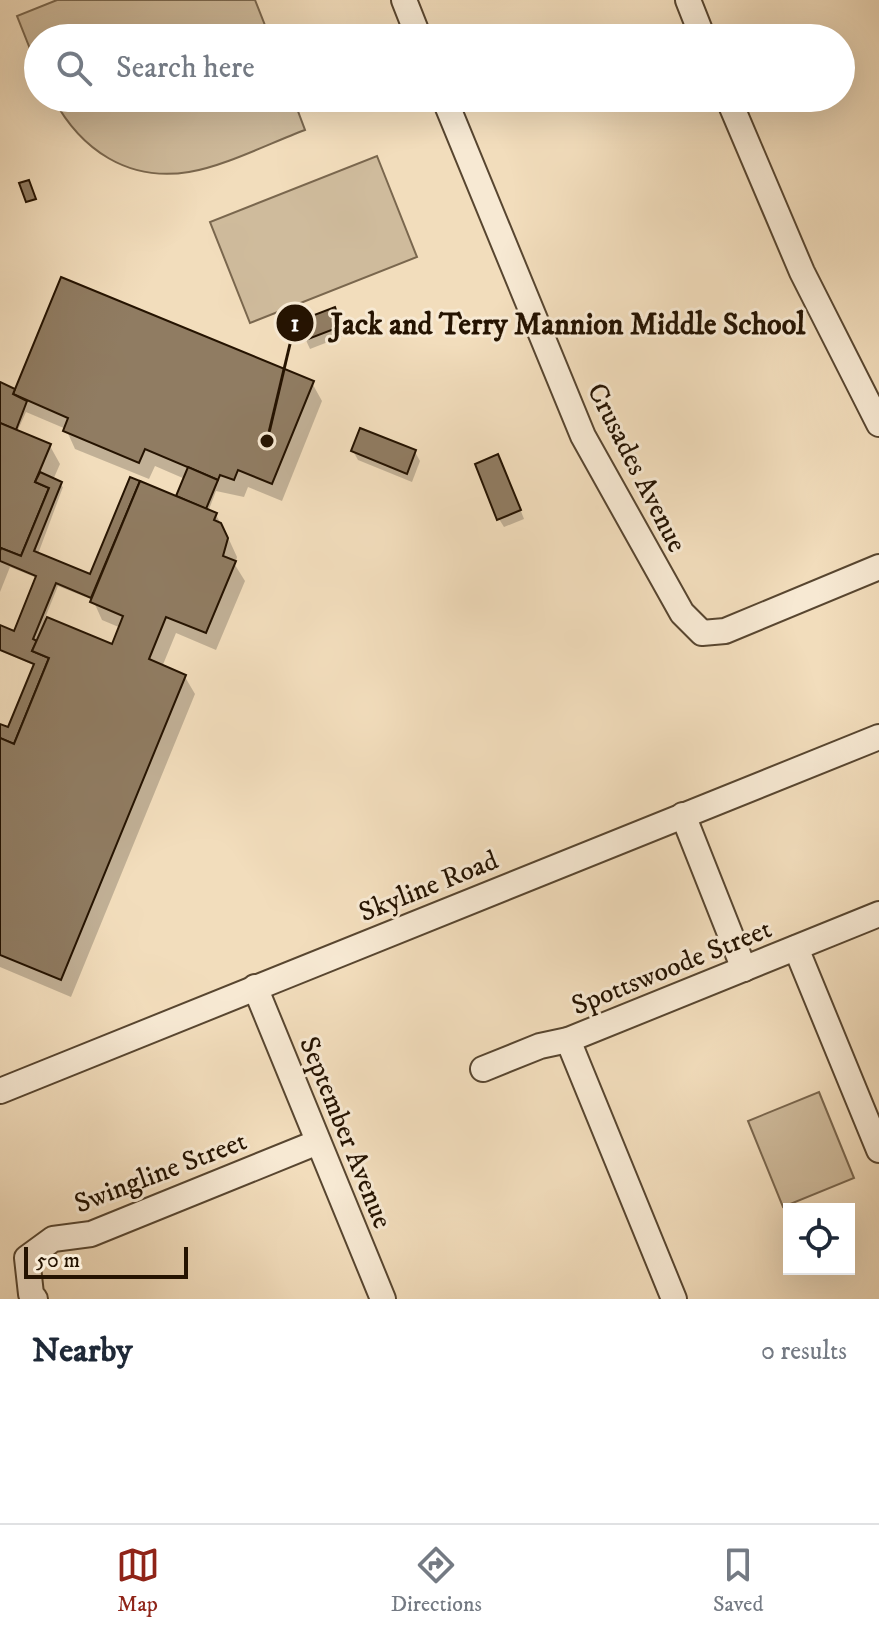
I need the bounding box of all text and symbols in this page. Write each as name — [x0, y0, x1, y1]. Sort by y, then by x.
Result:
search box — [24, 24, 855, 112]
icon: search — [52, 46, 96, 90]
text: Search here — [116, 50, 255, 87]
callout: Jack and Terry Mannion Middle School — [275, 296, 821, 350]
text: Jack and Terry Mannion Middle School — [328, 307, 806, 344]
text: 1 — [291, 309, 300, 339]
street label: Crusades Avenue — [579, 377, 694, 558]
street label: Skyline Road — [354, 843, 503, 930]
street label: Spottswoode Street — [566, 911, 777, 1023]
street label: September Avenue — [291, 1032, 400, 1234]
street label: Swingline Street — [69, 1123, 252, 1221]
map controls — [783, 1203, 855, 1275]
button: locate — [783, 1203, 855, 1275]
scale bar — [24, 1243, 188, 1279]
text: 50 m — [36, 1247, 80, 1274]
text: Nearby — [32, 1330, 133, 1372]
text: 0 results — [761, 1335, 847, 1368]
tab: Map — [116, 1543, 160, 1618]
tab: Directions — [391, 1543, 482, 1618]
tab: Saved — [713, 1543, 763, 1618]

